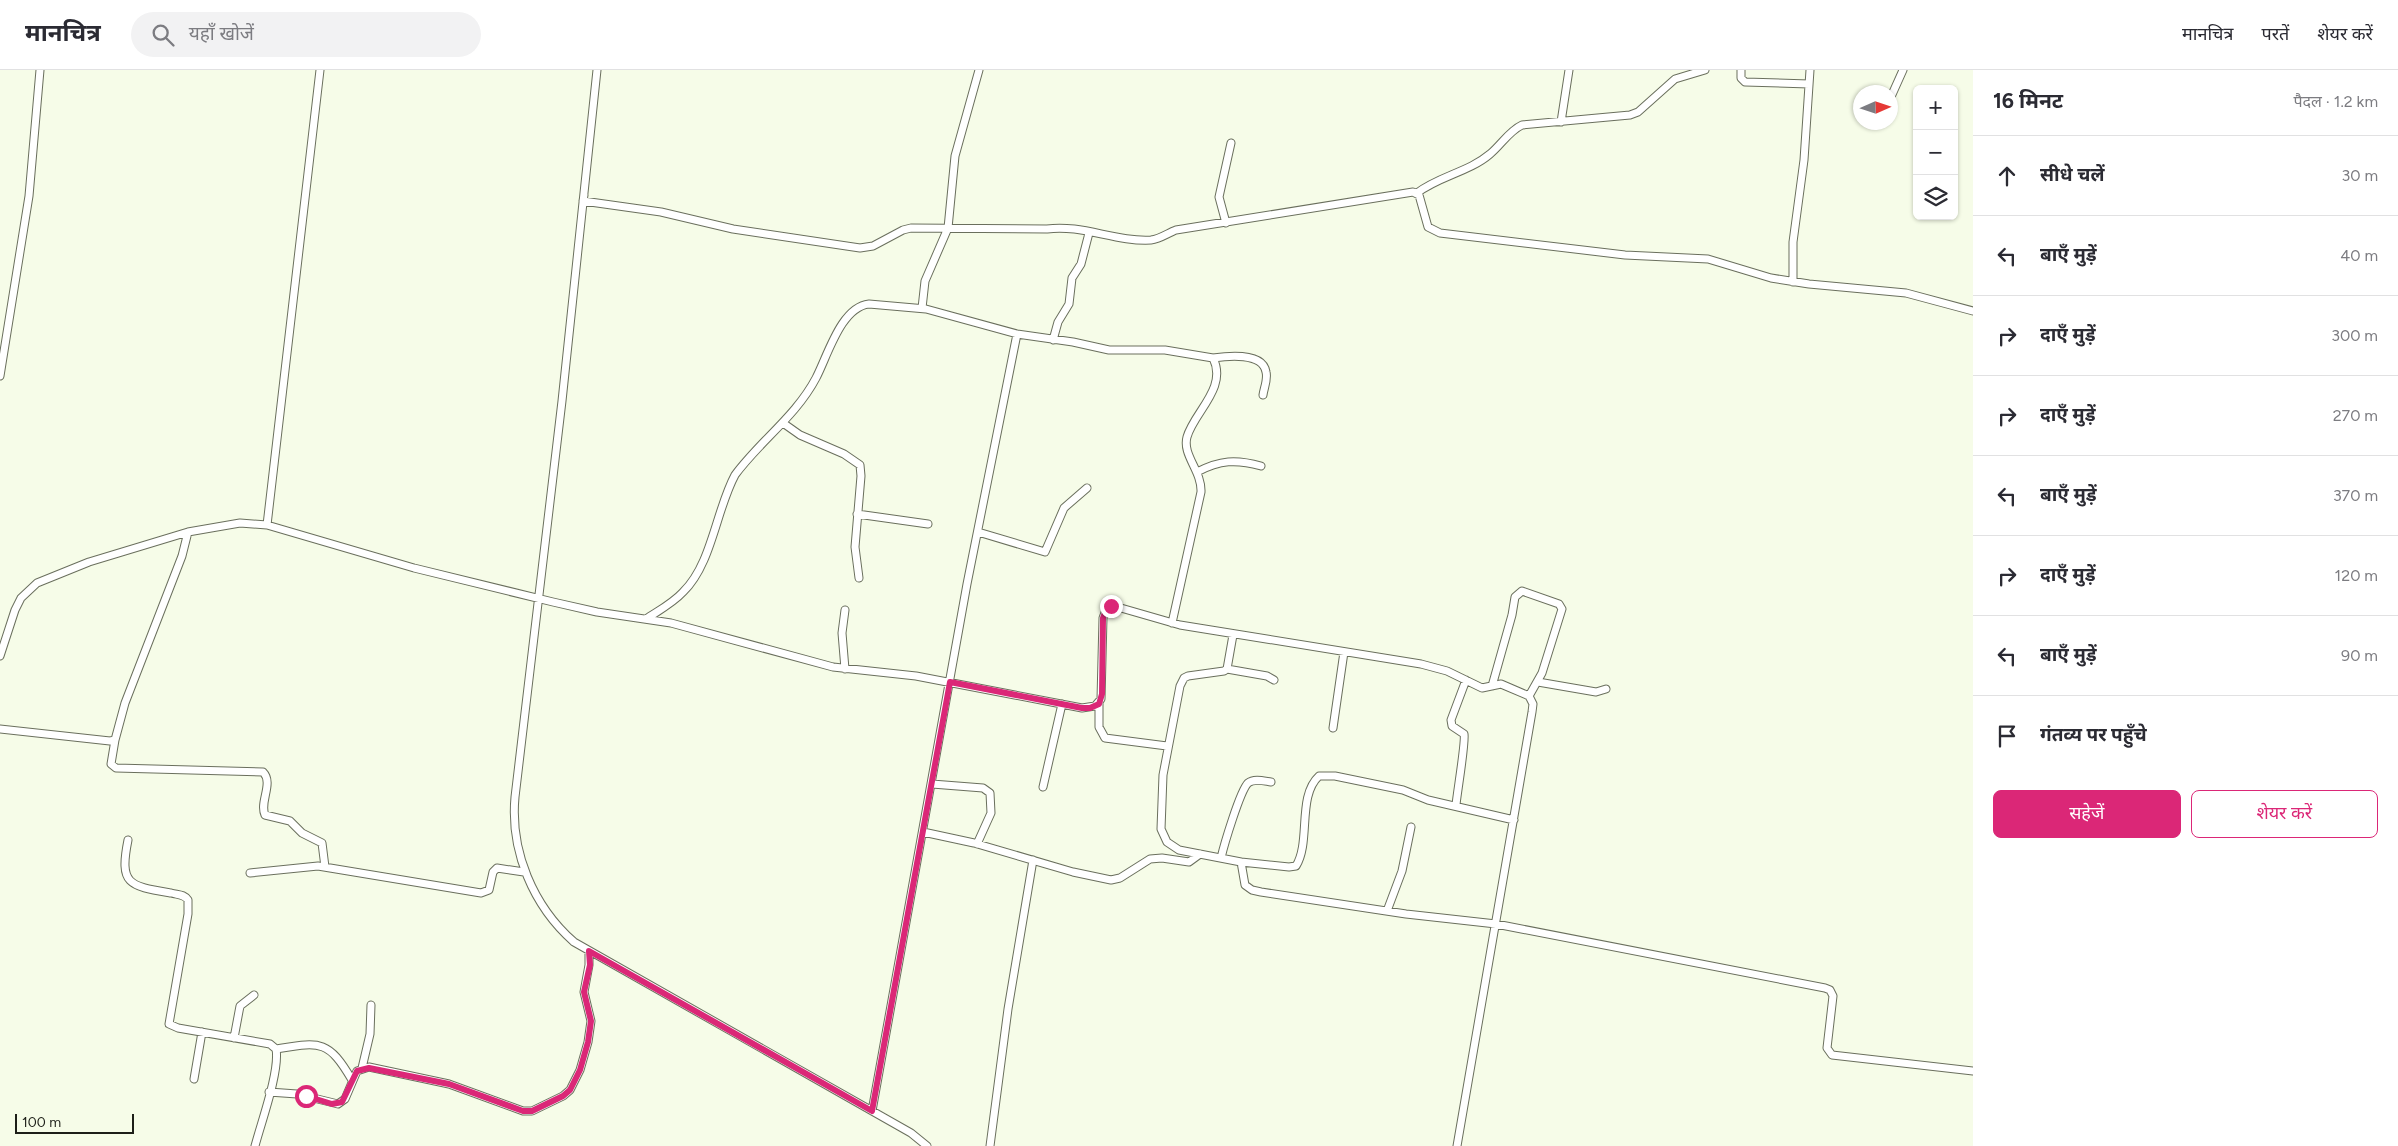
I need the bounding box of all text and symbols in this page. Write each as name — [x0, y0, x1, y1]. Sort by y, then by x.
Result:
search box — [131, 12, 481, 57]
text: मानचित्र — [25, 18, 101, 47]
icon: search — [149, 21, 177, 49]
text: यहाँ खोजें — [189, 22, 254, 45]
text: मानचित्र — [2182, 23, 2233, 45]
text: परतें — [2261, 23, 2289, 45]
text: शेयर करें — [2317, 23, 2373, 45]
north arrow — [1853, 85, 1898, 130]
map controls — [1913, 85, 1958, 220]
button: + — [1913, 85, 1958, 130]
text: 16 मिनट — [1993, 88, 2063, 113]
text: पैदल · 1.2 km — [2293, 92, 2378, 111]
button: − — [1913, 130, 1958, 175]
icon: ahead — [1993, 162, 2021, 190]
text: सीधे चलें — [2040, 163, 2104, 186]
text: 30 m — [2341, 166, 2378, 185]
button: layers — [1913, 175, 1958, 220]
icon: left — [1993, 242, 2021, 270]
text: बाएँ मुड़ें — [2040, 243, 2097, 266]
text: 40 m — [2340, 246, 2378, 265]
icon: right — [1993, 322, 2021, 350]
text: दाएँ मुड़ें — [2040, 323, 2096, 346]
text: 300 m — [2331, 326, 2378, 345]
icon: right — [1993, 402, 2021, 430]
text: दाएँ मुड़ें — [2040, 403, 2096, 426]
text: 270 m — [2333, 406, 2378, 425]
icon: left — [1993, 482, 2021, 510]
text: बाएँ मुड़ें — [2040, 483, 2097, 506]
text: 370 m — [2333, 486, 2378, 505]
icon: right — [1993, 562, 2021, 590]
text: दाएँ मुड़ें — [2040, 563, 2096, 586]
text: 120 m — [2335, 566, 2378, 585]
route end — [1100, 595, 1123, 618]
icon: left — [1993, 642, 2021, 670]
text: बाएँ मुड़ें — [2040, 643, 2097, 666]
text: 90 m — [2341, 646, 2378, 665]
icon: arrive — [1993, 722, 2021, 750]
text: गंतव्य पर पहुँचे — [2040, 723, 2147, 746]
button: सहेजें — [1993, 790, 2181, 838]
button: शेयर करें — [2191, 790, 2378, 838]
route start — [295, 1085, 318, 1108]
scale bar — [15, 1111, 134, 1134]
text: 100 m — [22, 1114, 61, 1131]

